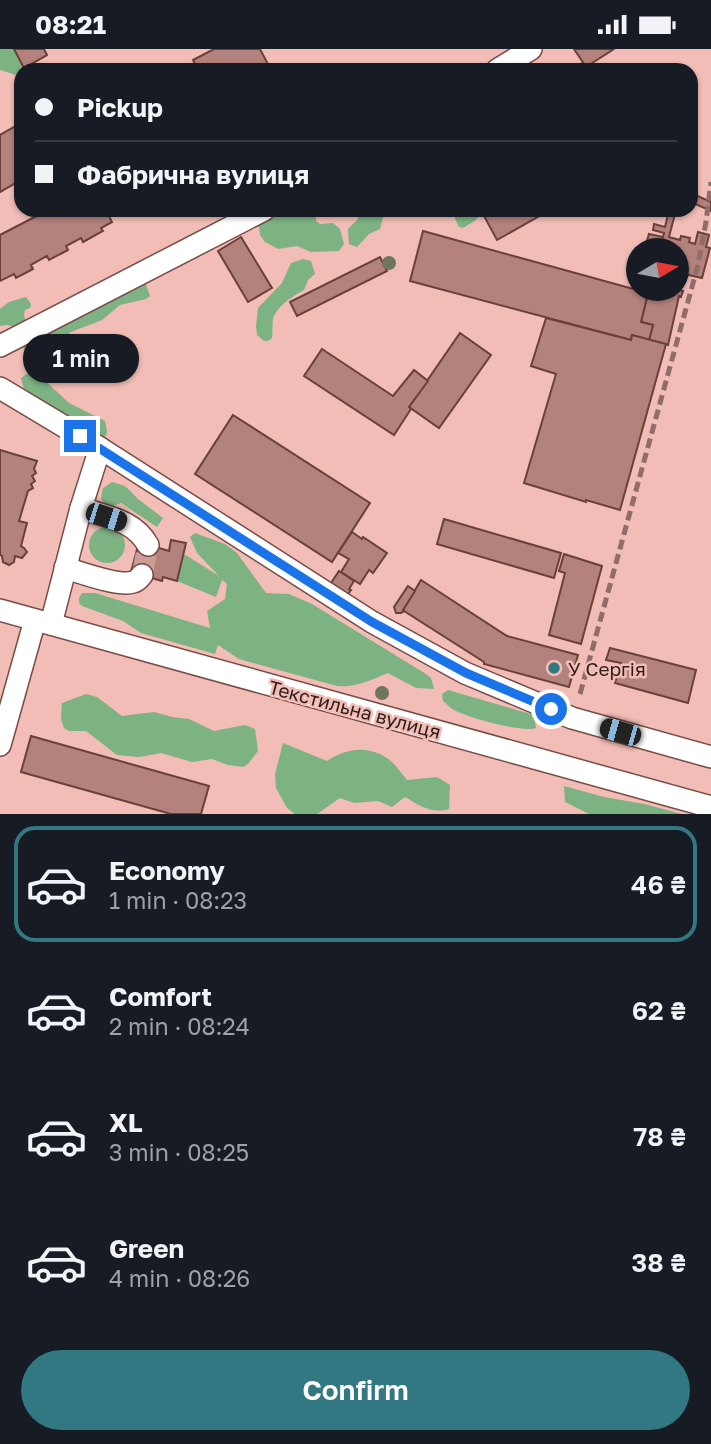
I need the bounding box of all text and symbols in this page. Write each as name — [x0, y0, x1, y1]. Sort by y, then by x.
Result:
text: 08:21 — [35, 9, 106, 40]
text: Pickup — [77, 92, 163, 123]
text: Фабрична вулиця — [77, 159, 309, 190]
north arrow — [626, 238, 690, 301]
map controls — [626, 238, 689, 301]
callout: 1 min — [22, 335, 138, 383]
text: 1 min — [52, 344, 110, 372]
route end — [64, 420, 96, 452]
car — [83, 501, 130, 533]
place label: У Сергія — [568, 657, 646, 680]
marker: У Сергія — [546, 660, 562, 676]
street label: Текстильна вулиця — [266, 675, 444, 743]
route start — [535, 693, 567, 725]
car — [597, 716, 644, 748]
icon: car — [25, 853, 88, 916]
text: Economy — [109, 855, 225, 886]
text: 46 ₴ — [631, 869, 686, 900]
text: 1 min · 08:23 — [109, 886, 247, 914]
icon: car — [25, 979, 88, 1042]
text: Comfort — [109, 981, 212, 1012]
text: 62 ₴ — [632, 995, 686, 1026]
text: 2 min · 08:24 — [109, 1012, 250, 1040]
icon: car — [25, 1105, 88, 1168]
text: XL — [109, 1107, 143, 1138]
text: 78 ₴ — [633, 1121, 686, 1152]
text: 3 min · 08:25 — [109, 1138, 249, 1166]
icon: car — [25, 1231, 88, 1294]
text: Green — [109, 1233, 184, 1264]
text: 38 ₴ — [632, 1247, 686, 1278]
text: 4 min · 08:26 — [109, 1264, 250, 1292]
button: Confirm — [21, 1350, 690, 1430]

